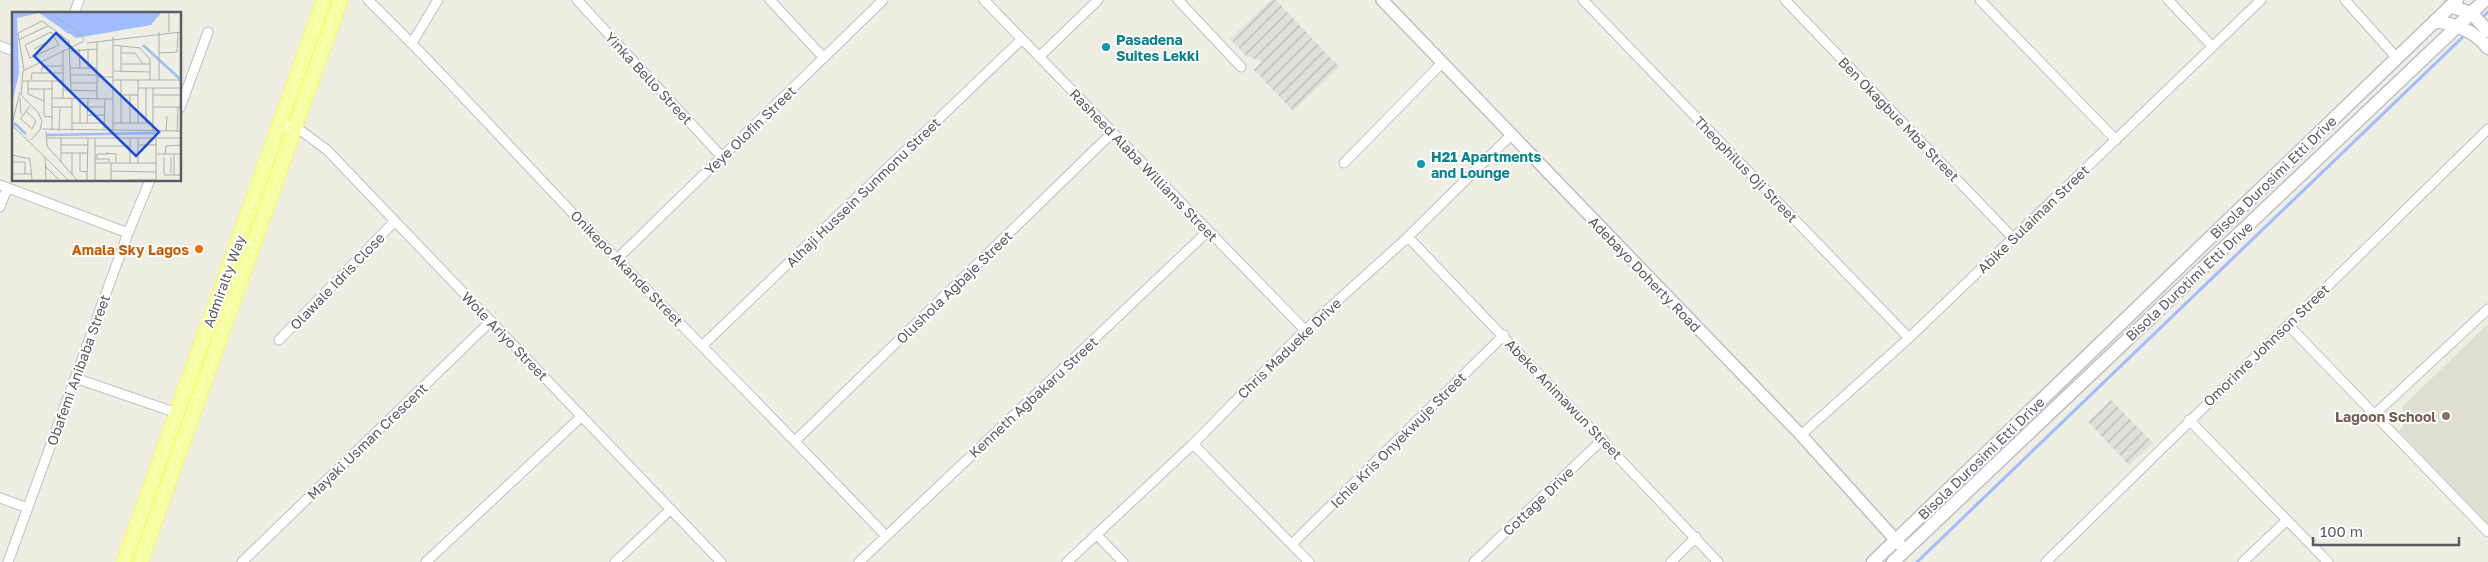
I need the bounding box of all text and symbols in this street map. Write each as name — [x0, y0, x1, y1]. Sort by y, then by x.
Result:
inset map — [12, 12, 181, 181]
street label: Yinka Bello Street — [602, 28, 696, 128]
place label: Pasadena Suites Lekki — [1116, 31, 1199, 64]
marker: Pasadena Suites Lekki — [1100, 41, 1112, 53]
street label: Ben Okagbue Mba Street — [1835, 53, 1963, 185]
street label: Yeye Olofin Street — [701, 82, 799, 178]
street label: Rasheed Alaba Williams Street — [1066, 85, 1222, 245]
street label: Theophilus Oji Street — [1691, 112, 1801, 226]
street label: Bisola Durosimi Etti Drive — [2206, 112, 2340, 242]
street label: Alhaji Hussein Sunmonu Street — [782, 114, 944, 270]
place label: H21 Apartments and Lounge — [1431, 148, 1541, 181]
marker: H21 Apartments and Lounge — [1415, 158, 1427, 170]
street label: Abike Sulaiman Street — [1974, 161, 2092, 277]
street label: Onikepo Akande Street — [567, 207, 687, 329]
street label: Adebayo Doherty Road — [1585, 213, 1705, 335]
street label: Bisola Durotimi Etti Drive — [2122, 218, 2256, 344]
street label: Olushola Agbaje Street — [892, 227, 1016, 347]
street label: Olawale Idris Close — [286, 229, 388, 333]
street label: Admiralty Way — [199, 232, 249, 329]
place label: Amala Sky Lagos — [72, 241, 189, 258]
marker: Amala Sky Lagos — [193, 243, 205, 255]
street label: Omorinre Johnson Street — [2199, 280, 2333, 410]
street label: Wole Ariyo Street — [458, 288, 552, 384]
street label: Obafemi Anibaba Street — [43, 292, 113, 448]
street label: Chris Madueke Drive — [1234, 294, 1344, 402]
street label: Kenneth Agbakaru Street — [965, 333, 1101, 461]
street label: Abeke Animawun Street — [1502, 335, 1626, 463]
street label: Ichie Kris Onyekwuje Street — [1327, 369, 1469, 511]
street label: Mayaki Usman Crescent — [303, 379, 431, 503]
street label: Bisola Durosimi Etti Drive — [1914, 393, 2048, 523]
place label: Lagoon School — [2335, 408, 2436, 425]
marker: Lagoon School — [2440, 410, 2452, 422]
street label: Cottage Drive — [1499, 463, 1577, 539]
scale bar — [2313, 514, 2459, 546]
text: 100 m — [2320, 522, 2363, 540]

